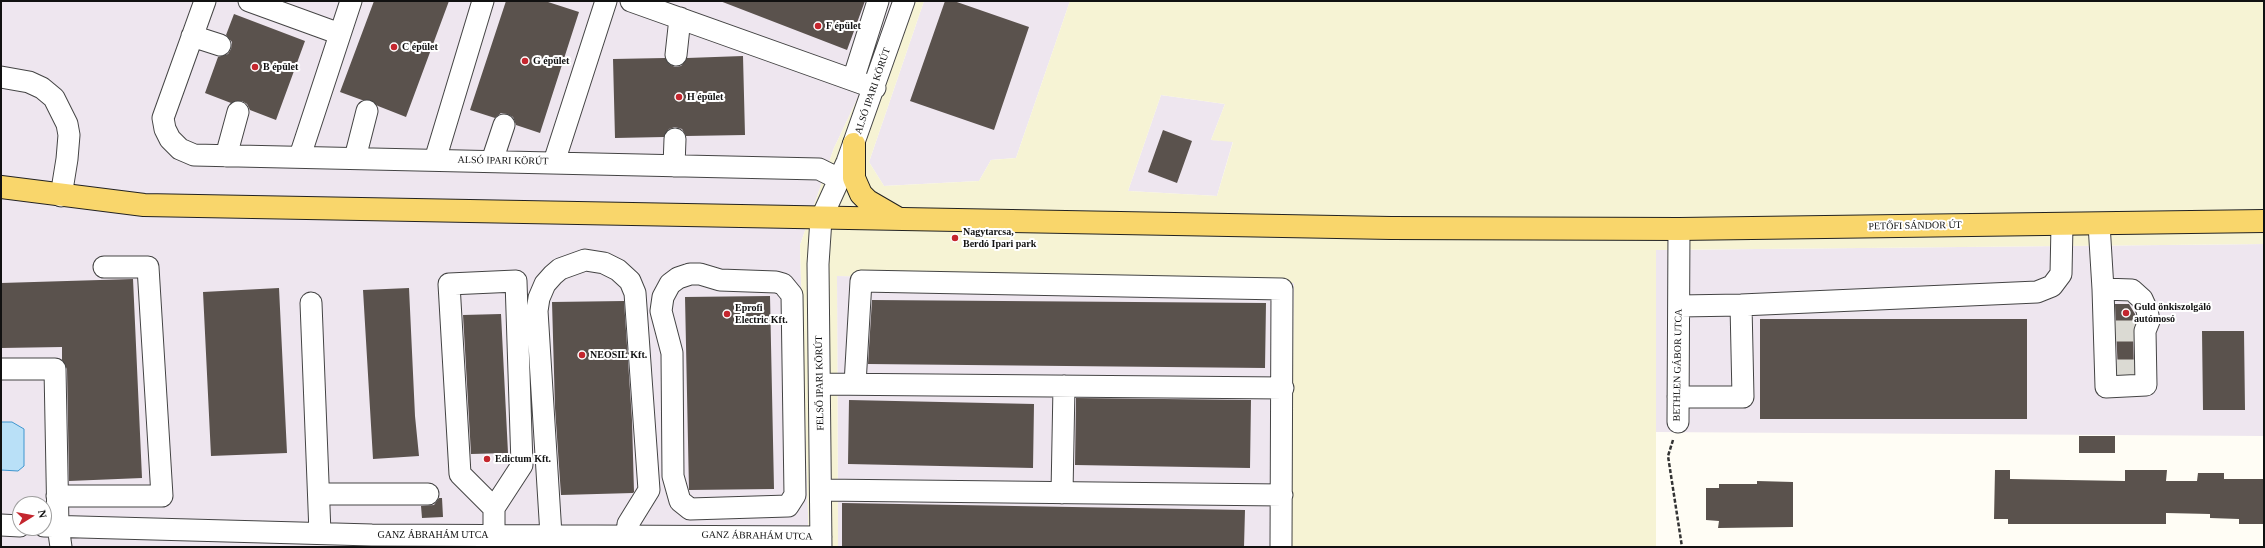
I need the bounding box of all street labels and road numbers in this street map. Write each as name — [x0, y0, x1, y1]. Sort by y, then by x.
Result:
street label: ALSÓ IPARI KÖRÚT — [853, 46, 893, 136]
street label: ALSÓ IPARI KÖRÚT — [458, 154, 548, 168]
street label: PETŐFI SÁNDOR ÚT — [1868, 219, 1962, 233]
street label: BETHLEN GÁBOR UTCA — [1671, 309, 1685, 421]
street label: FELSŐ IPARI KÖRÚT — [813, 335, 827, 431]
street label: GANZ ÁBRAHÁM UTCA — [377, 529, 489, 541]
street label: GANZ ÁBRAHÁM UTCA — [701, 529, 813, 543]

